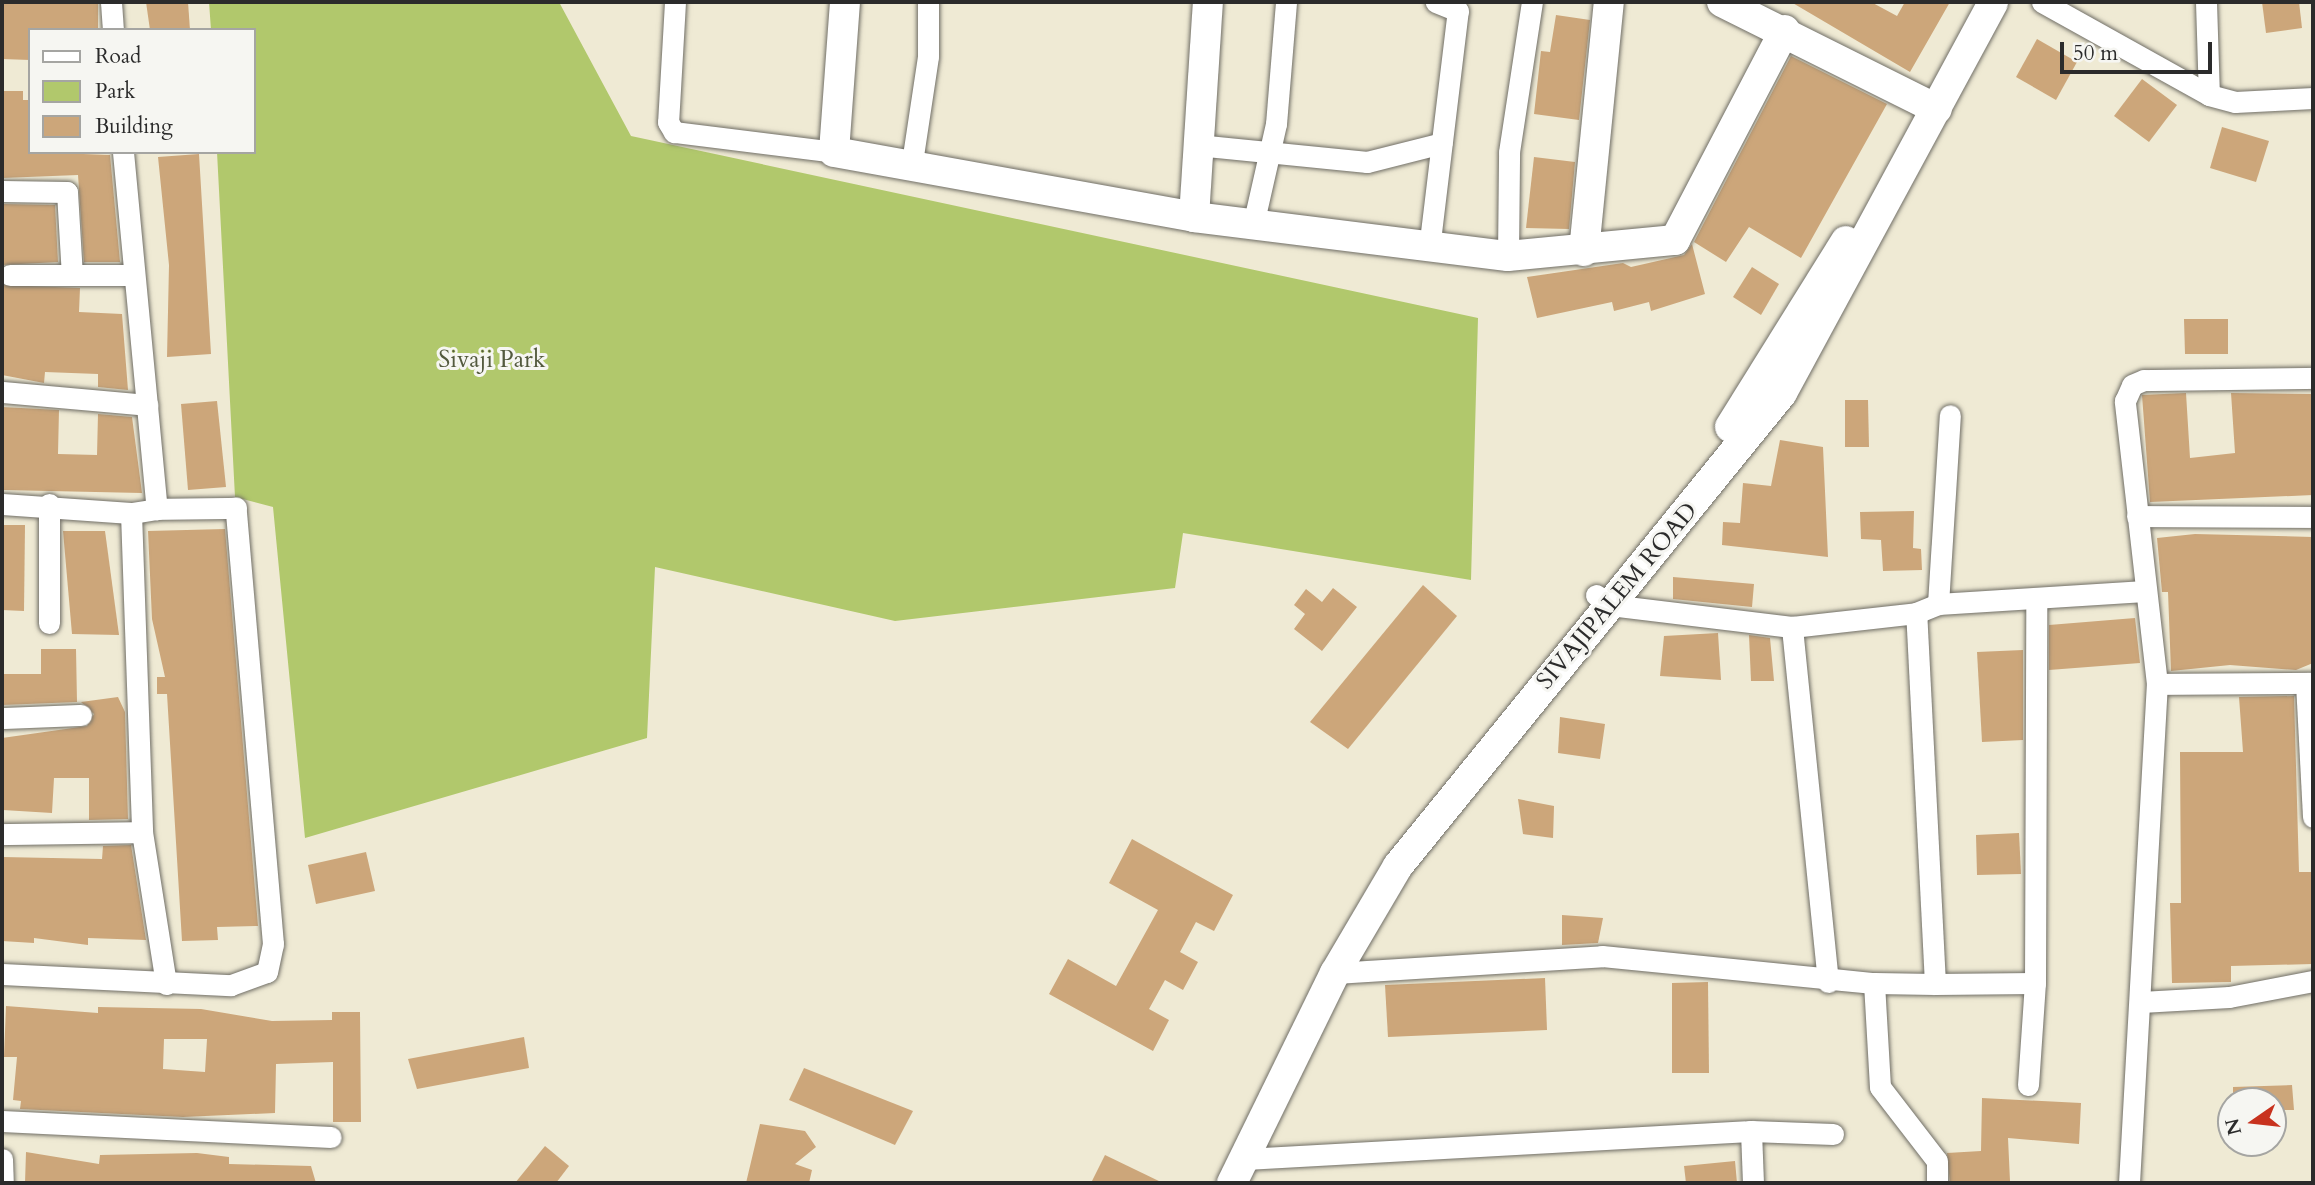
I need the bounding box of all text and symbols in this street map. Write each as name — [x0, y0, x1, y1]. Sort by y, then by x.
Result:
legend — [28, 28, 256, 154]
scale bar — [2063, 28, 2215, 72]
text: 50 m — [2073, 39, 2118, 68]
text: Road — [95, 42, 141, 71]
text: Park — [95, 77, 135, 106]
text: Building — [95, 112, 173, 141]
park label: Sivaji Park — [438, 346, 546, 374]
street label: SIVAJIPALEM ROAD — [1530, 497, 1704, 695]
north arrow — [2217, 1087, 2287, 1157]
text: N — [2219, 1115, 2248, 1138]

